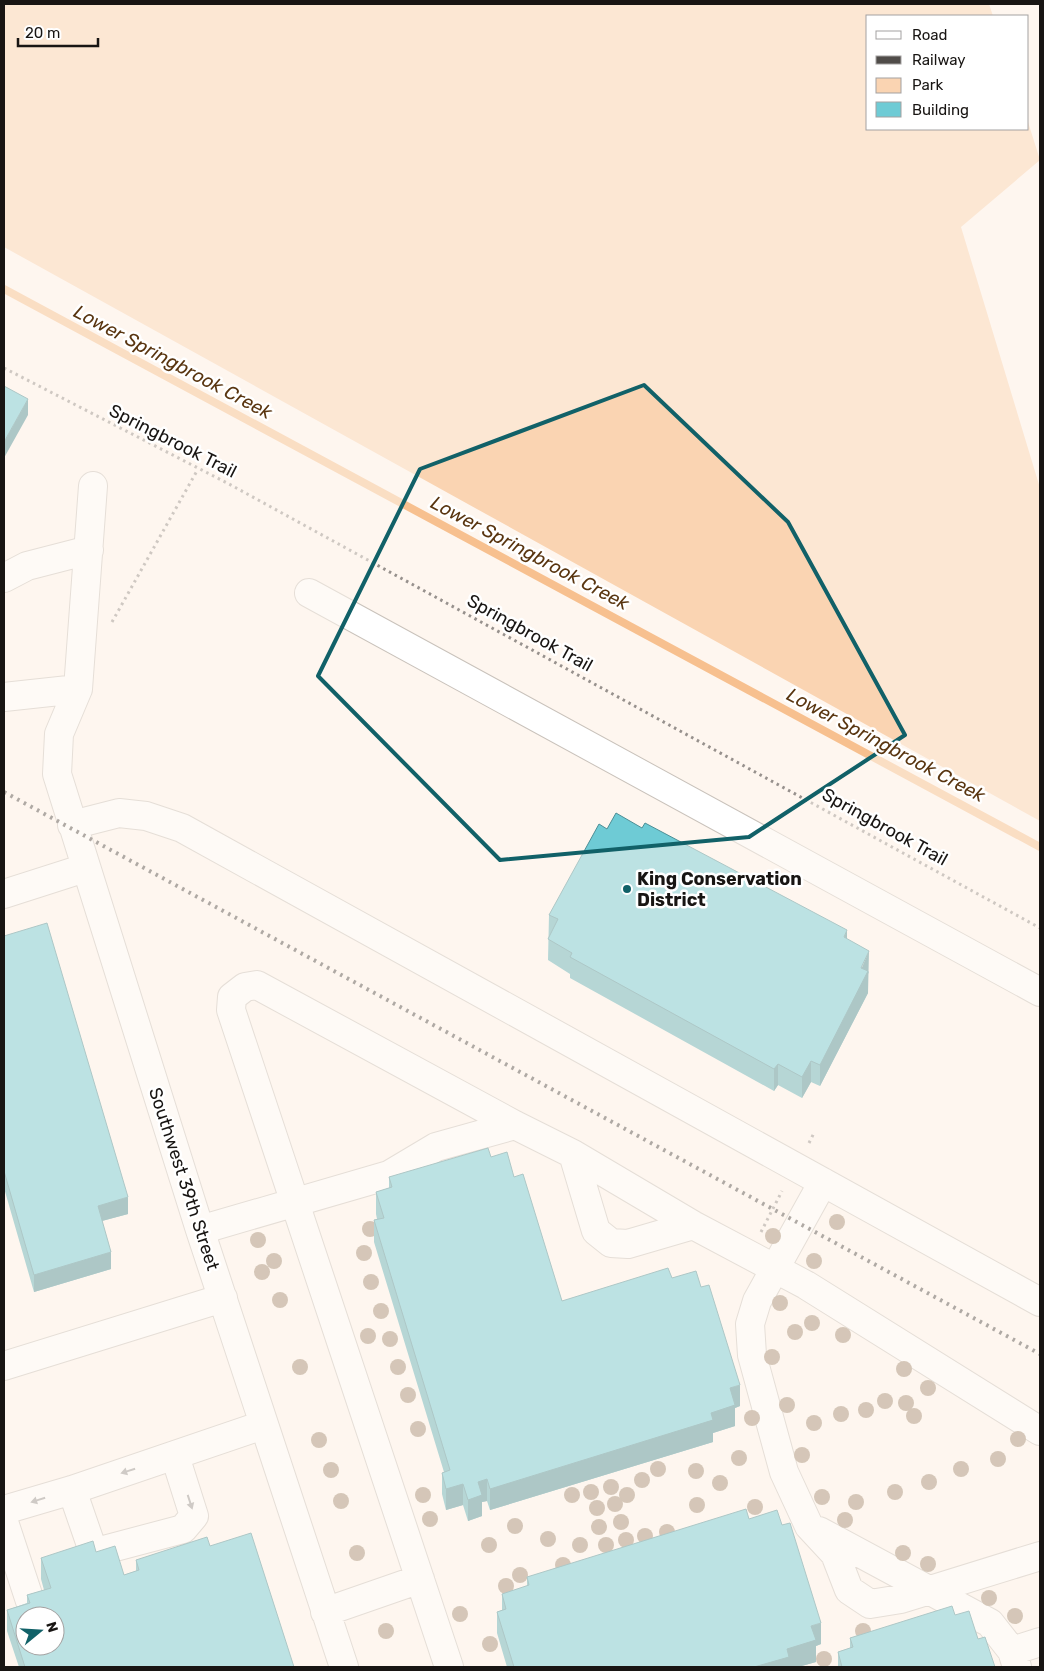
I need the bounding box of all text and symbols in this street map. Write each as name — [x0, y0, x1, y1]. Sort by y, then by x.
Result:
scale bar — [18, 15, 98, 47]
legend — [866, 15, 1029, 130]
text: 20 m — [25, 24, 60, 42]
text: Road — [912, 26, 948, 44]
text: Railway — [912, 51, 966, 69]
text: Park — [912, 76, 943, 94]
text: Building — [912, 101, 969, 119]
water label: Lower Springbrook Creek — [70, 300, 276, 424]
street label: Springbrook Trail — [106, 399, 240, 483]
water label: Lower Springbrook Creek — [427, 491, 633, 615]
street label: Springbrook Trail — [463, 589, 597, 677]
water label: Lower Springbrook Creek — [783, 683, 989, 807]
street label: Springbrook Trail — [818, 783, 952, 871]
place label: King Conservation District — [637, 868, 802, 911]
marker: King Conservation District — [621, 883, 633, 895]
street label: Southwest 39th Street — [144, 1085, 224, 1273]
one-way arrow — [121, 1468, 136, 1475]
one-way arrow — [186, 1495, 194, 1510]
one-way arrow — [30, 1496, 45, 1504]
north arrow — [15, 1606, 65, 1656]
text: N — [42, 1620, 62, 1635]

